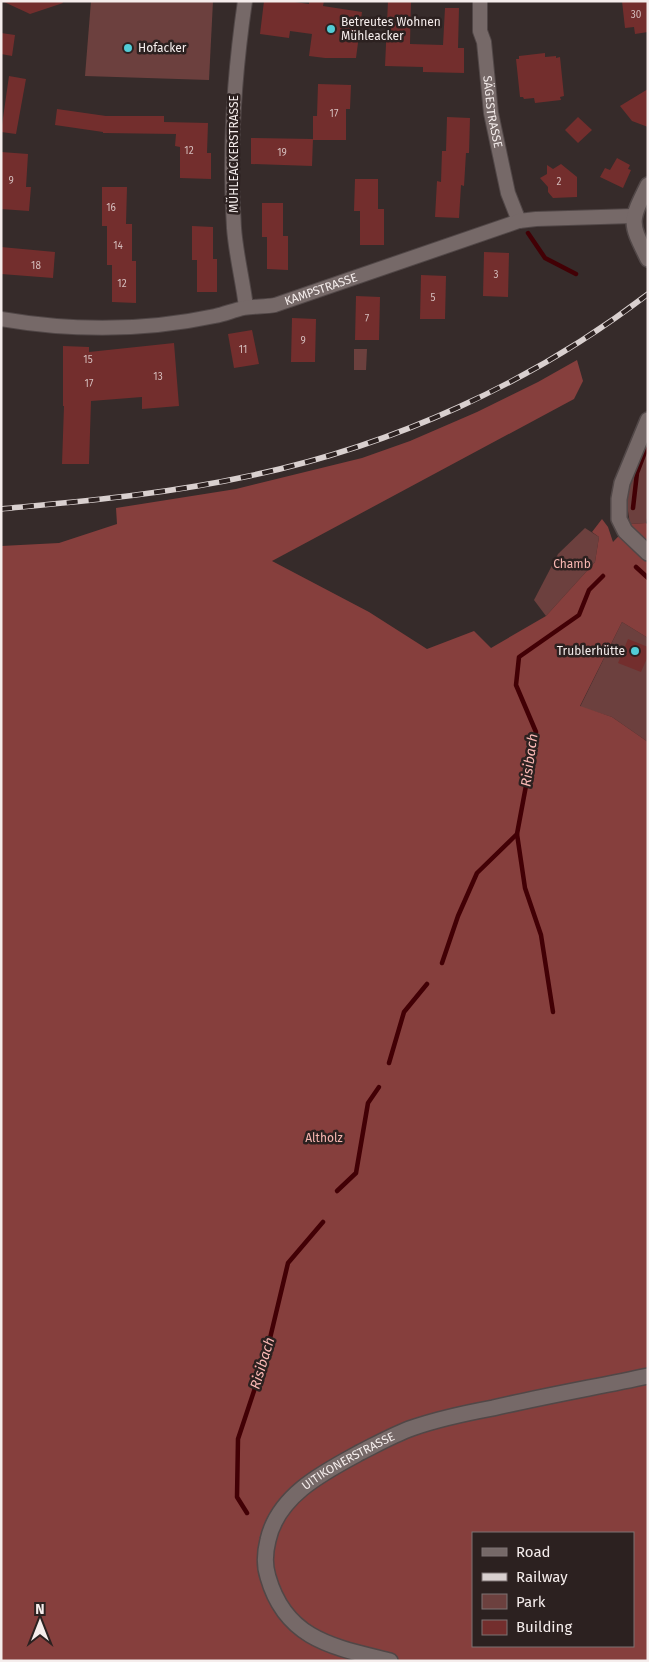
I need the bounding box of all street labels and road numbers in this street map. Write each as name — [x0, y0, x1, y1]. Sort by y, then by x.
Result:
street label: SÄGESTRASSE — [480, 75, 505, 149]
street label: MÜHLEACKERSTRASSE — [225, 95, 241, 213]
street label: KAMPSTRASSE — [283, 270, 359, 308]
street label: UITIKONERSTRASSE — [299, 1429, 397, 1493]

